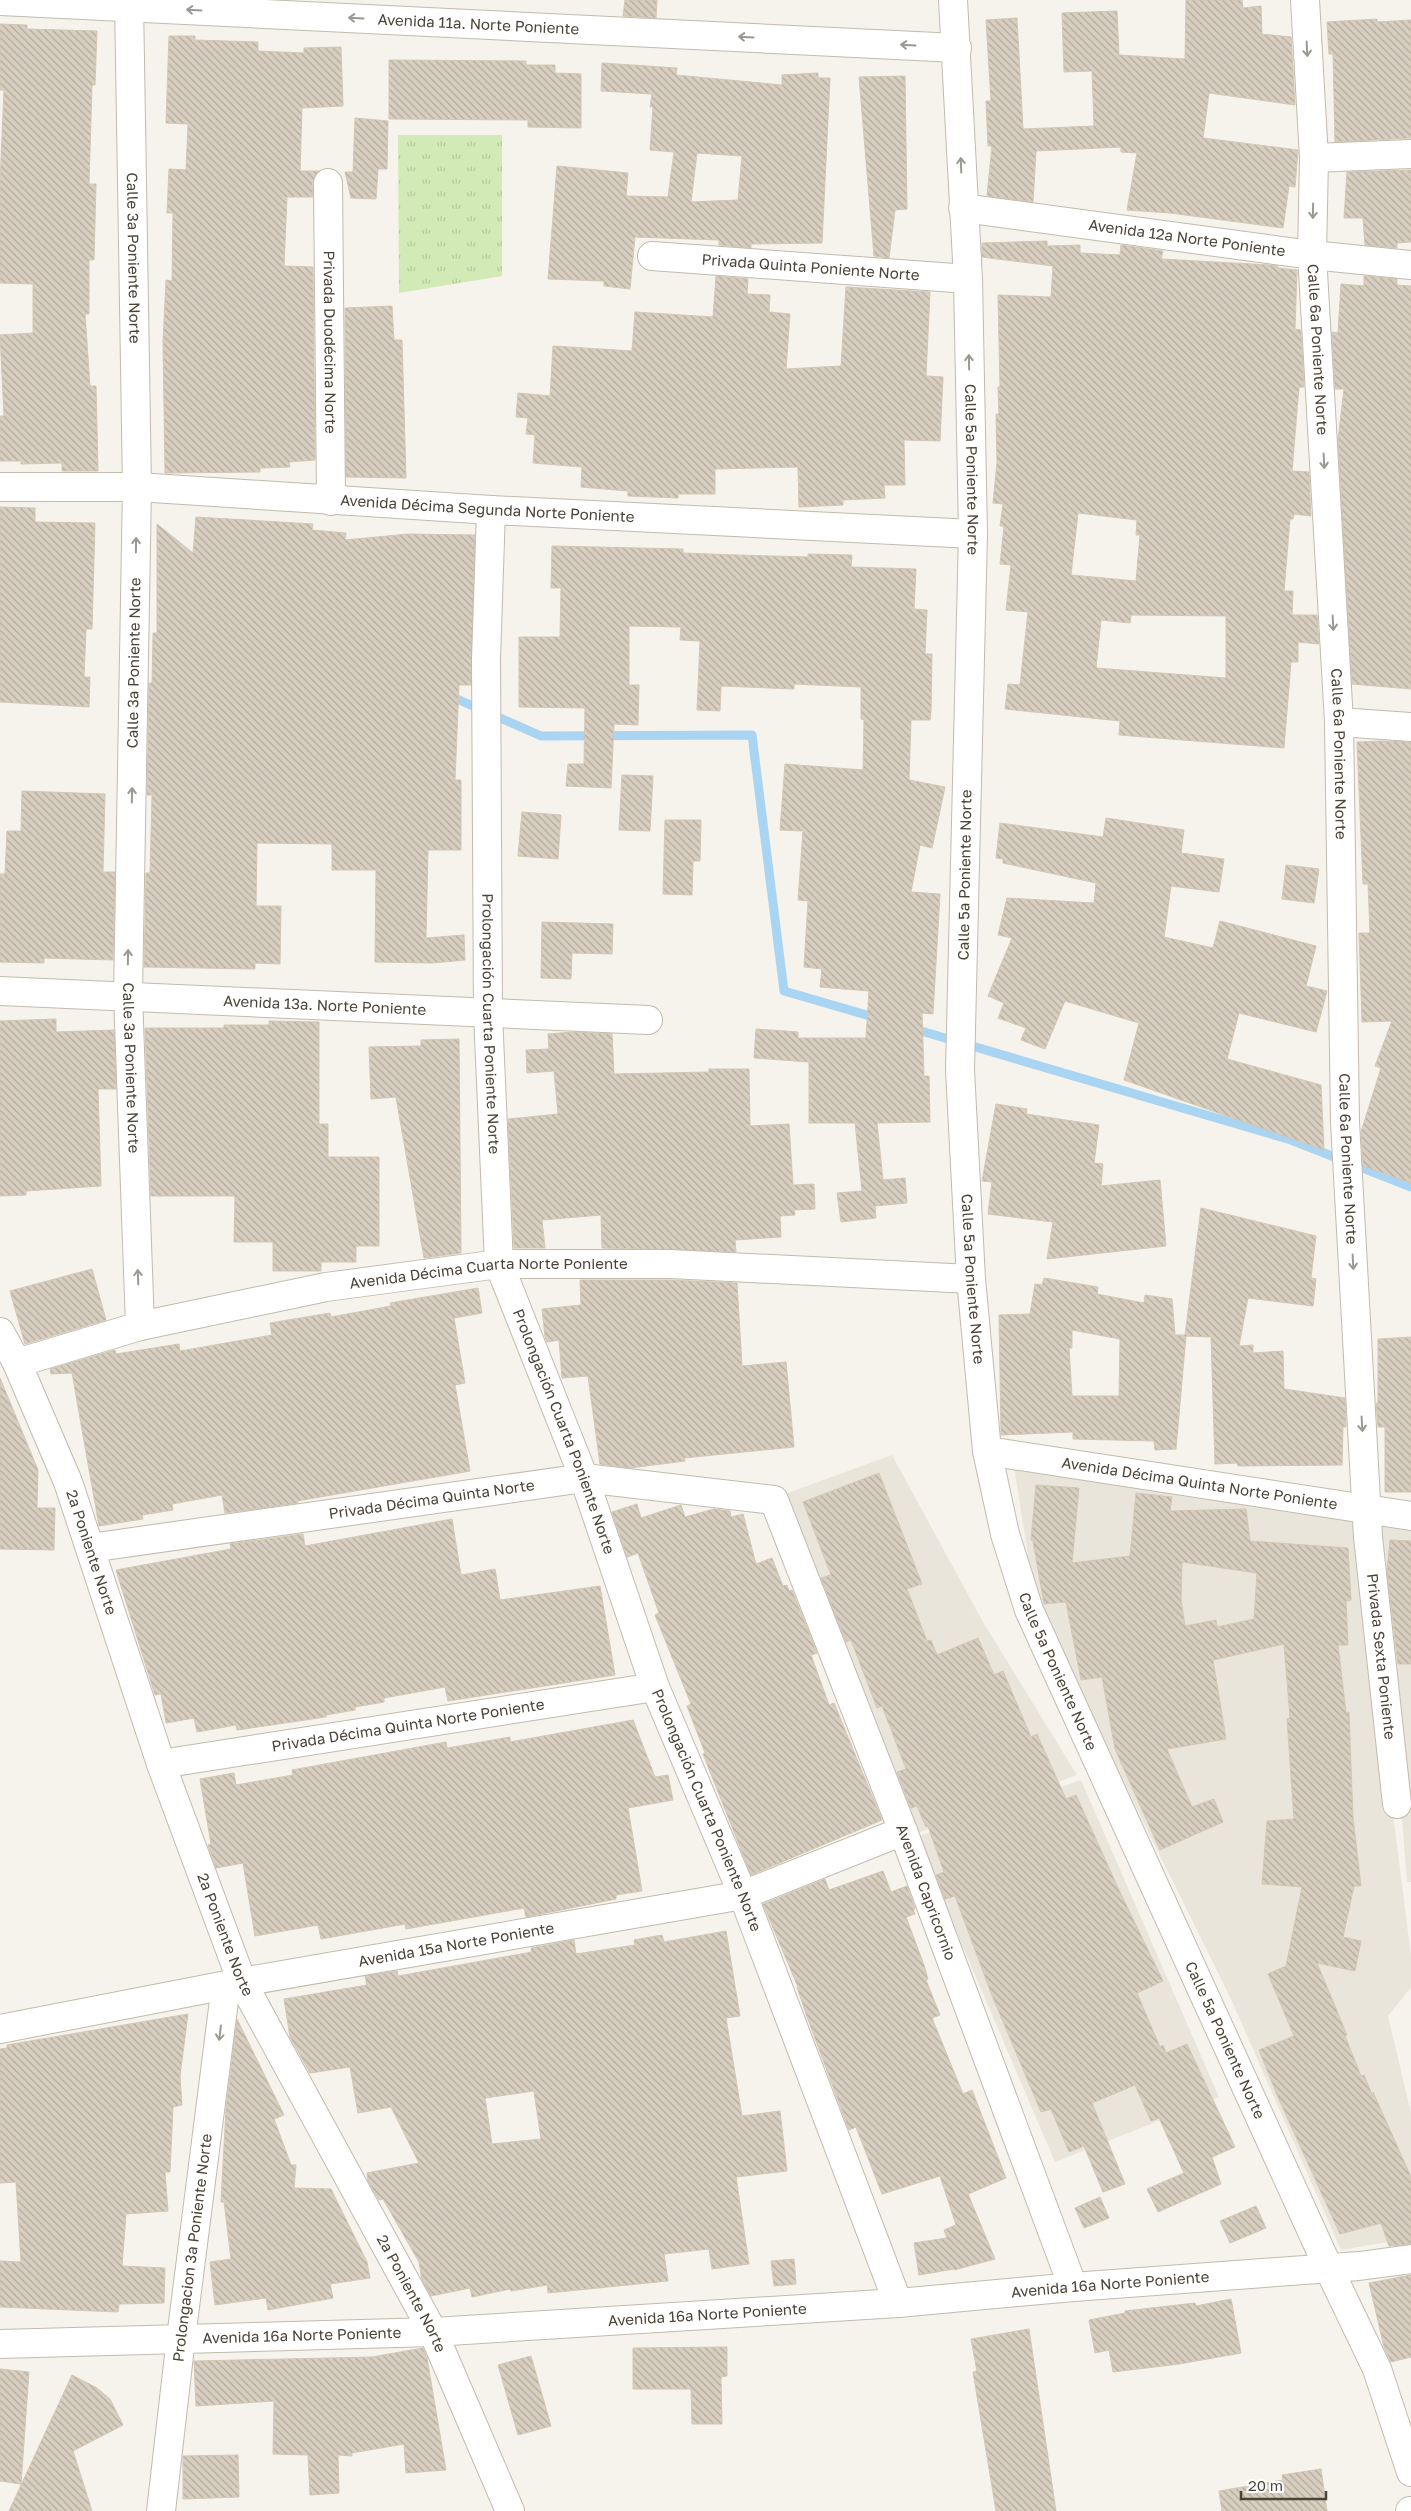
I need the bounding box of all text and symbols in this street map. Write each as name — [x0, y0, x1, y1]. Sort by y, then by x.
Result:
one-way arrow — [186, 6, 202, 15]
street label: Avenida 11a. Norte Poniente — [377, 10, 580, 37]
one-way arrow — [349, 14, 365, 23]
one-way arrow — [738, 33, 754, 42]
one-way arrow — [1302, 40, 1312, 56]
one-way arrow — [900, 41, 916, 50]
one-way arrow — [957, 157, 966, 173]
street label: Calle 3a Poniente Norte — [124, 172, 145, 344]
one-way arrow — [1308, 202, 1318, 219]
street label: Avenida 12a Norte Poniente — [1088, 215, 1287, 259]
street label: Privada Duodécima Norte — [321, 250, 340, 434]
street label: Privada Quinta Poniente Norte — [701, 250, 921, 283]
street label: Calle 6a Poniente Norte — [1305, 263, 1332, 436]
one-way arrow — [964, 355, 974, 371]
street label: Calle 5a Poniente Norte — [962, 384, 983, 556]
one-way arrow — [1319, 452, 1328, 468]
street label: Avenida Décima Segunda Norte Poniente — [340, 490, 635, 525]
one-way arrow — [131, 537, 141, 554]
street label: Calle 3a Poniente Norte — [123, 577, 143, 749]
one-way arrow — [1328, 615, 1338, 631]
street label: Calle 6a Poniente Norte — [1328, 668, 1351, 840]
one-way arrow — [127, 787, 136, 803]
street label: Calle 5a Poniente Norte — [954, 789, 974, 961]
street label: Prolongación Cuarta Poniente Norte — [479, 893, 504, 1155]
one-way arrow — [124, 950, 133, 966]
street label: Calle 3a Poniente Norte — [120, 982, 144, 1154]
street label: Avenida 13a. Norte Poniente — [223, 991, 427, 1018]
street label: Calle 6a Poniente Norte — [1336, 1073, 1362, 1245]
street label: Calle 5a Poniente Norte — [959, 1193, 989, 1365]
street label: Avenida Décima Cuarta Norte Poniente — [348, 1254, 628, 1292]
one-way arrow — [1348, 1254, 1357, 1270]
one-way arrow — [133, 1269, 143, 1286]
street label: Prolongación Cuarta Poniente Norte — [510, 1306, 619, 1557]
one-way arrow — [1358, 1416, 1367, 1432]
street label: Avenida Décima Quinta Norte Poniente — [1061, 1453, 1339, 1513]
street label: Privada Décima Quinta Norte — [327, 1475, 536, 1522]
street label: 2a Poniente Norte — [63, 1487, 121, 1617]
street label: Privada Sexta Poniente — [1364, 1572, 1400, 1741]
street label: Calle 5a Poniente Norte — [1016, 1590, 1102, 1753]
street label: Prolongación Cuarta Poniente Norte — [649, 1686, 766, 1934]
street label: Privada Décima Quinta Norte Poniente — [270, 1694, 546, 1755]
street label: Avenida Capricornio — [893, 1821, 960, 1963]
street label: 2a Poniente Norte — [194, 1870, 258, 1999]
street label: Avenida 15a Norte Poniente — [357, 1918, 556, 1970]
street label: Calle 5a Poniente Norte — [1182, 1958, 1270, 2122]
one-way arrow — [215, 2025, 225, 2041]
street label: Prolongacion 3a Poniente Norte — [168, 2132, 215, 2363]
street label: 2a Poniente Norte — [374, 2231, 451, 2355]
street label: Avenida 16a Norte Poniente — [1010, 2267, 1210, 2301]
street label: Avenida 16a Norte Poniente — [607, 2299, 807, 2329]
street label: Avenida 16a Norte Poniente — [202, 2323, 402, 2346]
scale bar — [1241, 2468, 1326, 2500]
text: 20 m — [1248, 2476, 1283, 2494]

